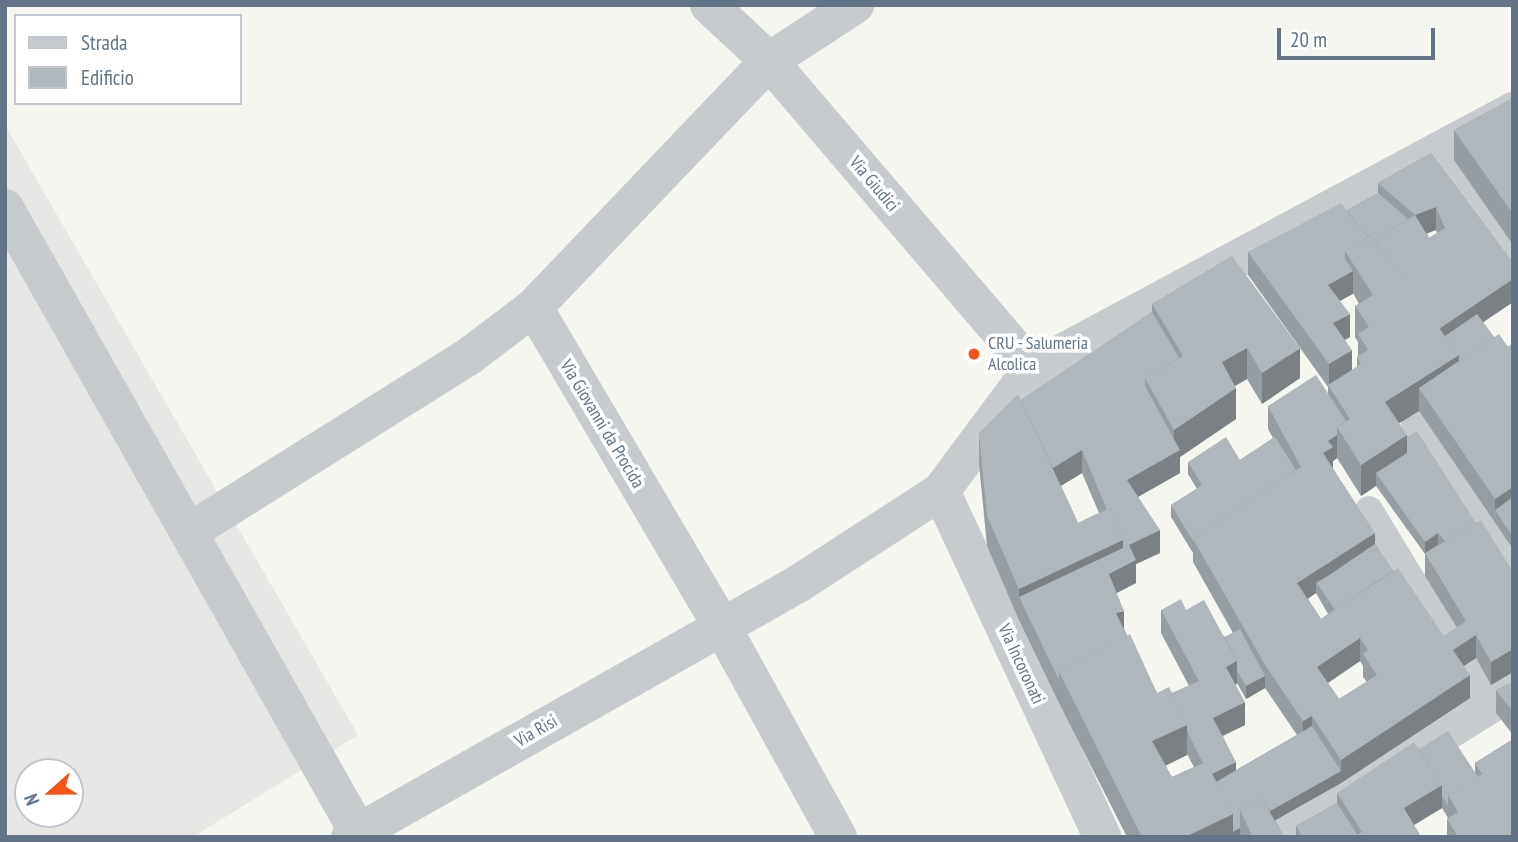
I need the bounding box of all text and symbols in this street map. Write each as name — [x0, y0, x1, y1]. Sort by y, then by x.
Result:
legend — [14, 14, 242, 105]
scale bar — [1280, 14, 1438, 58]
text: 20 m — [1290, 26, 1327, 53]
text: Strada — [81, 29, 127, 56]
text: Edificio — [81, 64, 134, 91]
street label: Via Giudici — [845, 152, 903, 216]
place label: CRU - Salumeria Alcolica — [988, 333, 1089, 376]
marker: CRU - Salumeria Alcolica — [966, 346, 982, 362]
street label: Via Giovanni da Procida — [555, 356, 649, 492]
street label: Via Incoronati — [993, 621, 1049, 707]
street label: Via Risi — [511, 710, 561, 752]
north arrow — [14, 758, 84, 828]
text: N — [18, 791, 44, 809]

